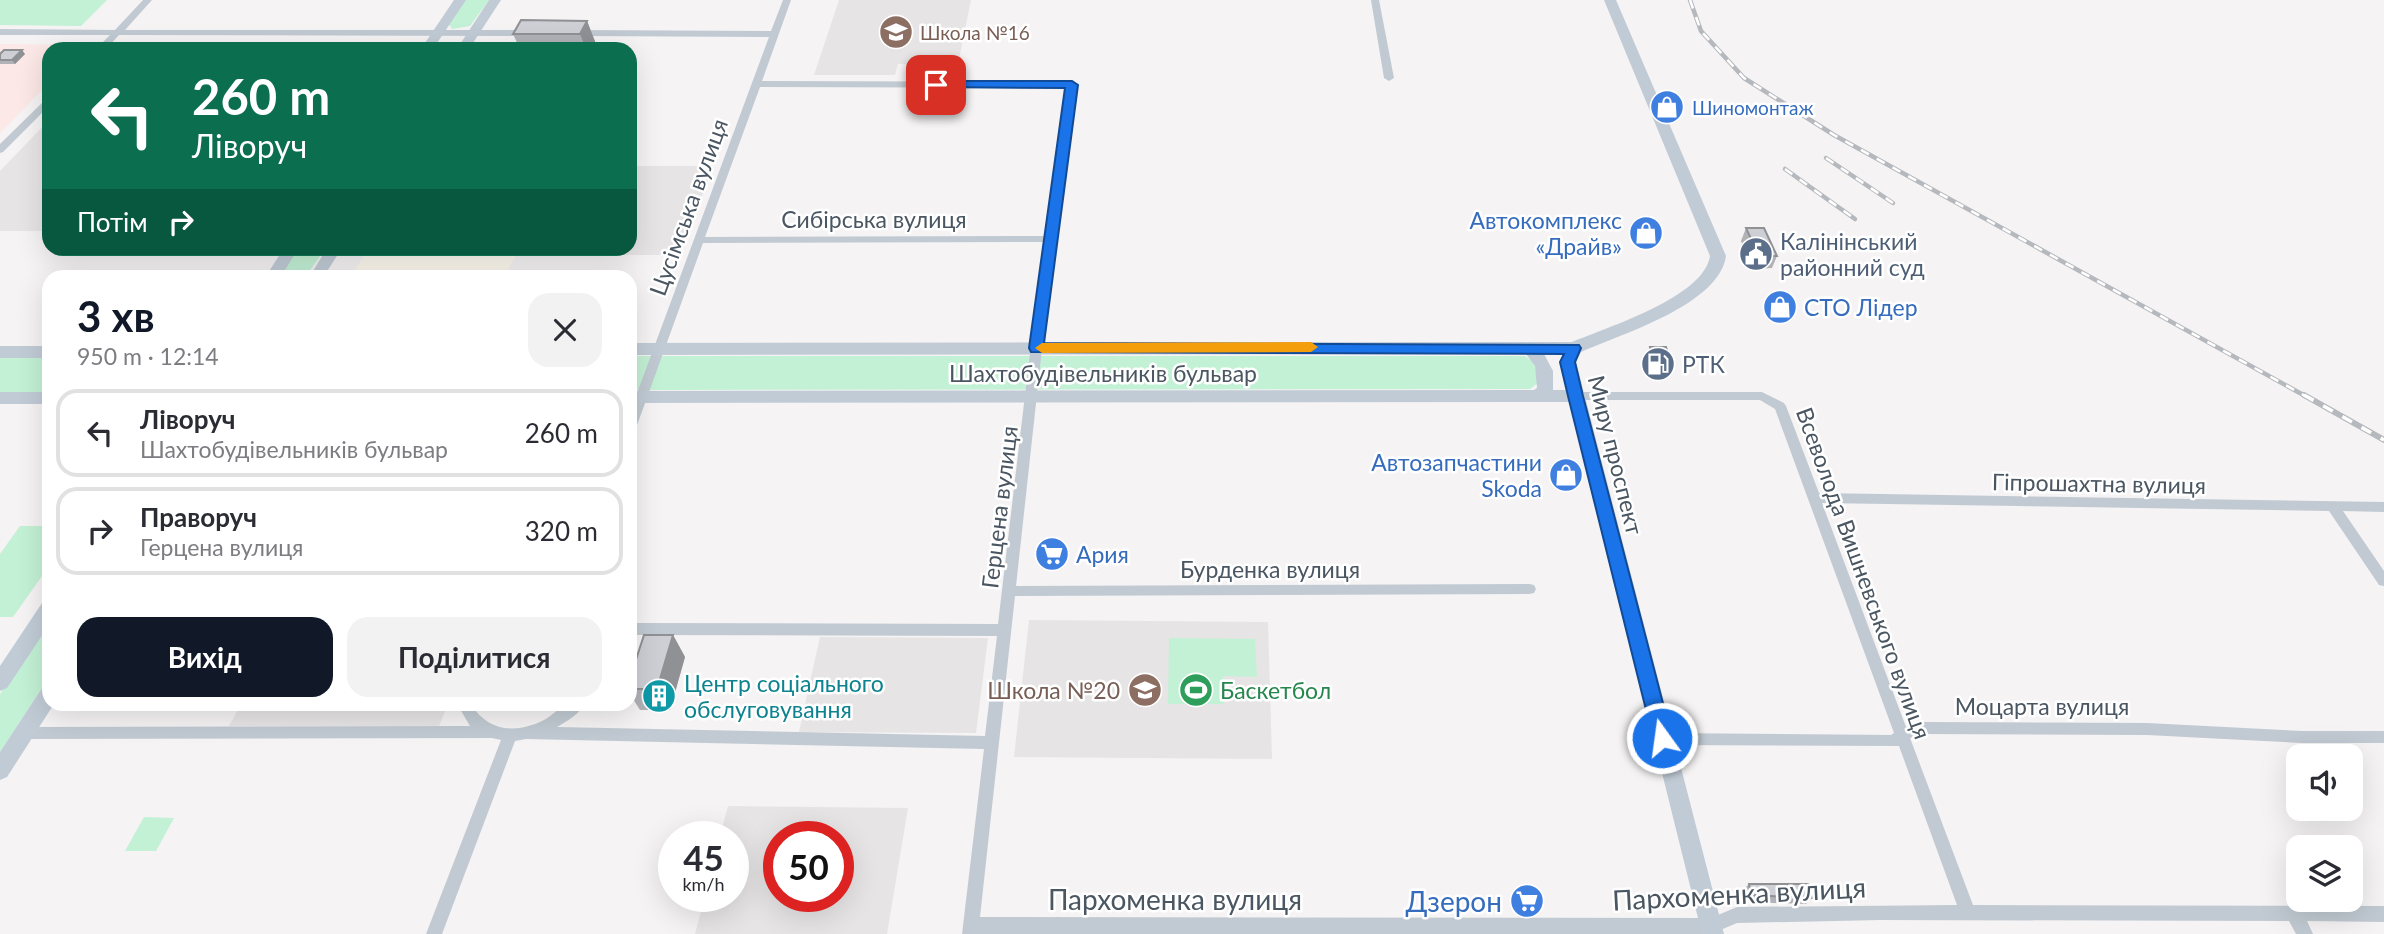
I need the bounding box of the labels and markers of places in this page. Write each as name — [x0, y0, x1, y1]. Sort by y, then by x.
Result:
school or university icon: Школа №16 — [877, 13, 915, 51]
place label: Школа №16 — [920, 21, 1030, 44]
pin — [906, 55, 966, 115]
shop icon: Шиномонтаж — [1648, 88, 1686, 126]
place label: Шиномонтаж — [1692, 96, 1814, 119]
place label: Автокомплекс «Драйв» — [1469, 206, 1622, 260]
shop icon: Автокомплекс «Драйв» — [1627, 214, 1665, 252]
place label: Калінінський районний суд — [1780, 227, 1925, 281]
public building icon: Калінінський районний суд — [1737, 235, 1775, 273]
shop icon: СТО Лідер — [1761, 288, 1799, 326]
place label: СТО Лідер — [1804, 293, 1918, 321]
fuel station icon: РТК — [1639, 345, 1677, 383]
place label: РТК — [1682, 350, 1725, 378]
place label: Автозапчастини Skoda — [1371, 448, 1542, 502]
shop icon: Автозапчастини Skoda — [1547, 456, 1585, 494]
supermarket icon: Ария — [1033, 535, 1071, 573]
place label: Ария — [1076, 540, 1129, 568]
place label: Центр соціального обслуговування — [684, 669, 884, 723]
school or university icon: Школа №20 — [1126, 671, 1164, 709]
sports icon: Баскетбол — [1177, 671, 1215, 709]
place label: Школа №20 — [987, 676, 1120, 704]
place label: Баскетбол — [1220, 676, 1331, 704]
building icon: Центр соціального обслуговування — [640, 677, 678, 715]
supermarket icon: Дзерон — [1508, 882, 1546, 920]
place label: Дзерон — [1405, 884, 1502, 918]

